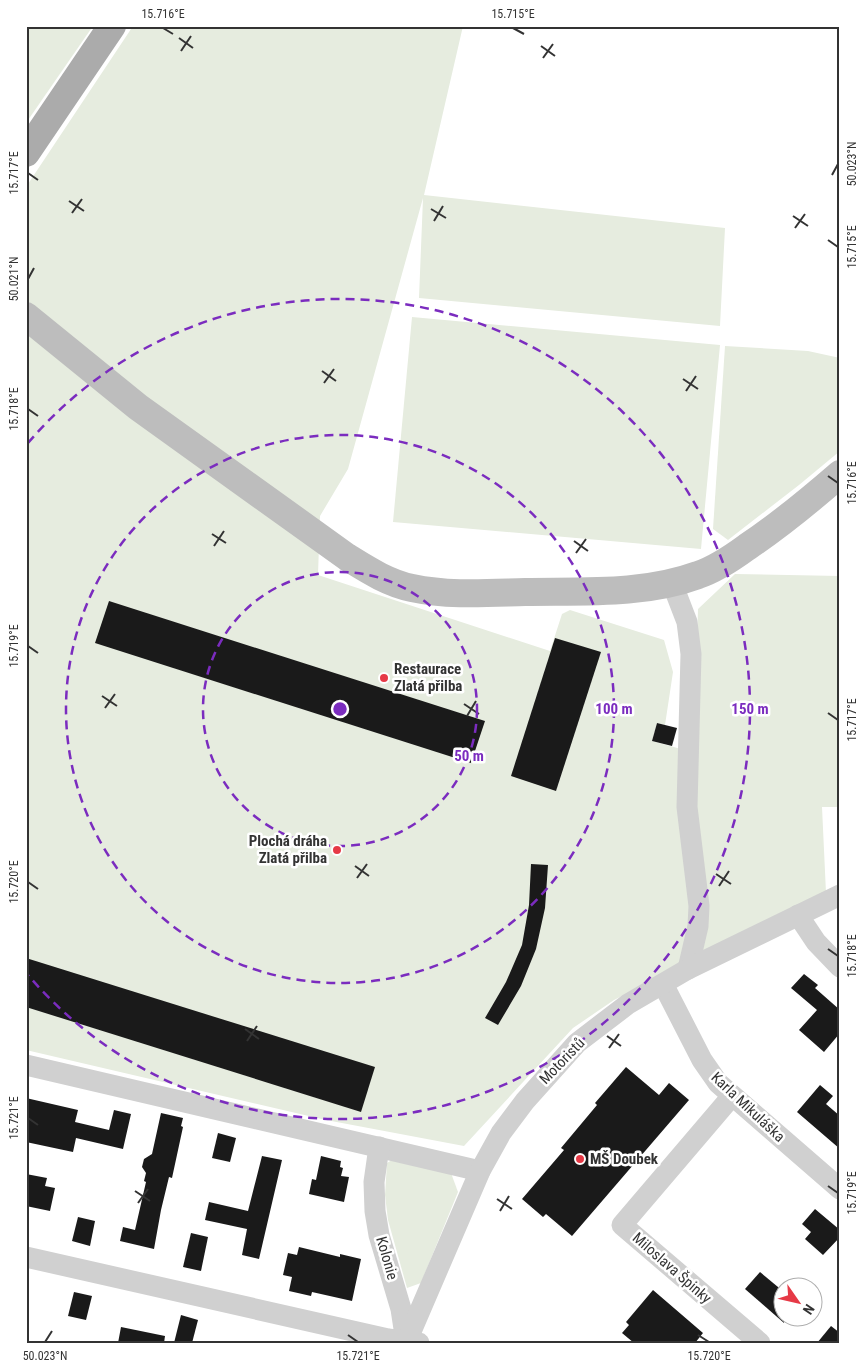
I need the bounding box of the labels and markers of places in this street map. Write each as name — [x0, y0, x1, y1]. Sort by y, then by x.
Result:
place label: Restaurace Zlatá přilba — [394, 660, 462, 695]
marker: Restaurace Zlatá přilba — [378, 672, 390, 684]
centre of rings — [331, 700, 349, 718]
place label: Plochá dráha Zlatá přilba — [249, 832, 327, 867]
marker: Plochá dráha Zlatá přilba — [331, 844, 343, 856]
place label: MŠ Doubek — [590, 1150, 659, 1168]
marker: MŠ Doubek — [574, 1153, 586, 1165]

